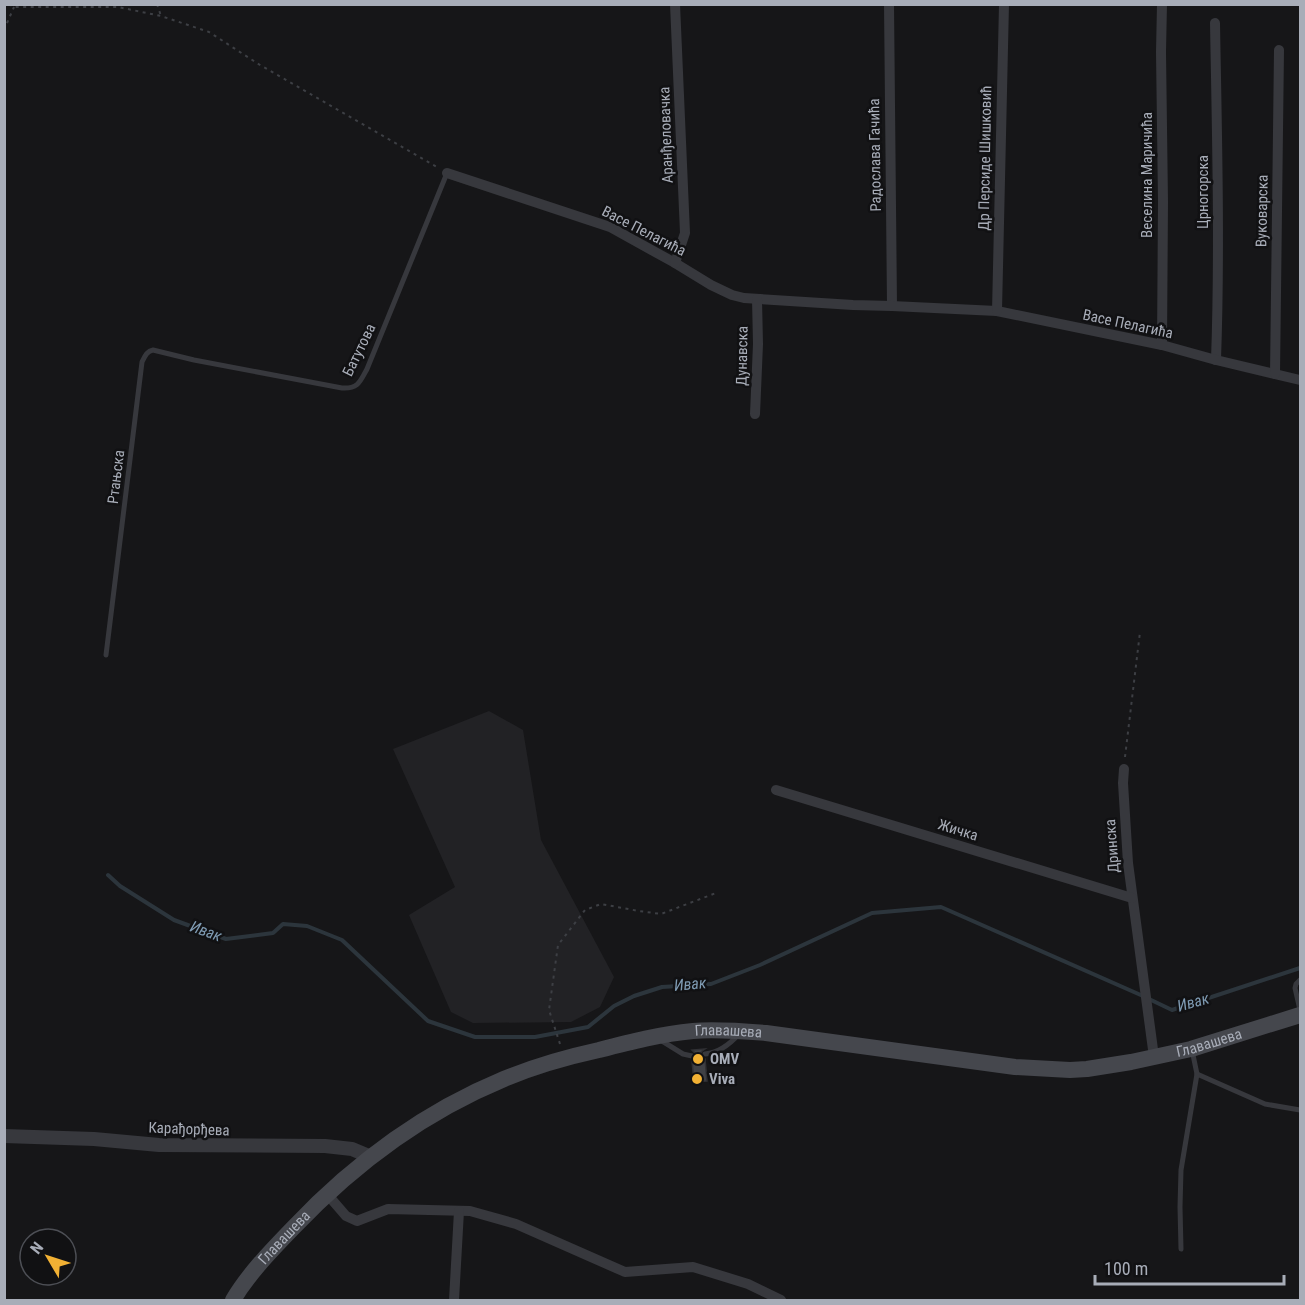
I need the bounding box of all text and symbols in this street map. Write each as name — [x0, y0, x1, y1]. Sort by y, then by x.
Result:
street label: Др Персиде Шишковић — [975, 85, 995, 231]
street label: Аранђеловачка — [655, 86, 677, 184]
street label: Радослава Гачића — [865, 98, 885, 212]
street label: Веселина Маричића — [1138, 112, 1156, 238]
street label: Црногорска — [1194, 155, 1212, 229]
street label: Вуковарска — [1252, 175, 1272, 247]
street label: Васе Пелагића — [599, 202, 689, 260]
street label: Васе Пелагића — [1081, 306, 1175, 342]
street label: Батутова — [339, 321, 379, 379]
street label: Дунавска — [732, 326, 752, 386]
street label: Ртањска — [104, 449, 128, 505]
street label: Жичка — [936, 815, 980, 845]
street label: Дринска — [1101, 818, 1123, 874]
water label: Ивак — [188, 917, 225, 946]
water label: Ивак — [673, 973, 707, 995]
water label: Ивак — [1175, 988, 1212, 1016]
street label: Главашева — [694, 1021, 763, 1042]
street label: Главашева — [1175, 1025, 1244, 1061]
place label: OMV — [710, 1050, 739, 1068]
marker: OMV — [691, 1052, 705, 1066]
place label: Viva — [709, 1070, 735, 1088]
marker: Viva — [690, 1072, 704, 1086]
street label: Карађорђева — [148, 1119, 230, 1139]
street label: Главашева — [254, 1207, 314, 1268]
north arrow — [18, 1227, 78, 1287]
text: N — [26, 1238, 47, 1258]
scale bar — [1095, 1248, 1284, 1286]
text: 100 m — [1104, 1258, 1148, 1279]

